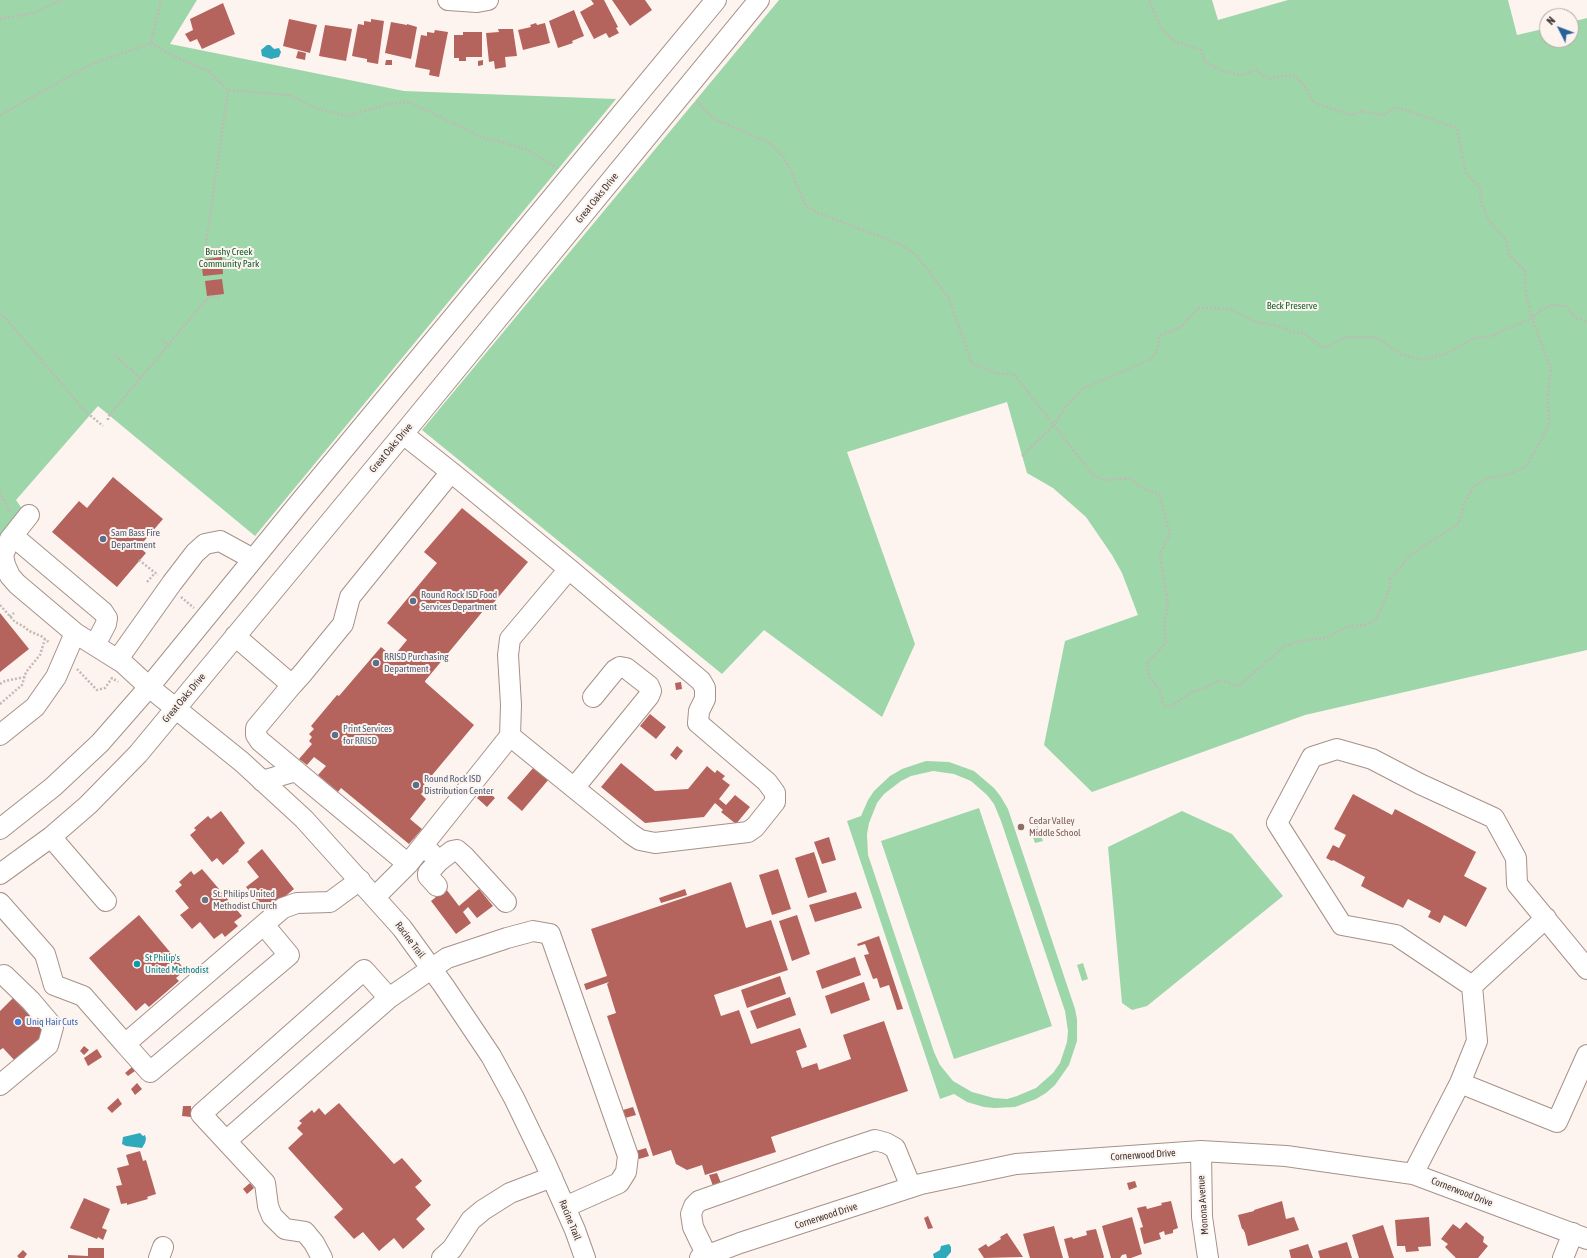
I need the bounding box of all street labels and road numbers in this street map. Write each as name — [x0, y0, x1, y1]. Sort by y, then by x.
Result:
street label: Great Oaks Drive — [573, 171, 621, 225]
street label: Great Oaks Drive — [367, 421, 415, 475]
street label: Great Oaks Drive — [160, 671, 208, 725]
street label: Racine Trail — [392, 919, 428, 961]
street label: Cornerwood Drive — [1110, 1147, 1176, 1163]
street label: Monona Avenue — [1195, 1175, 1211, 1235]
street label: Cornerwood Drive — [1429, 1175, 1495, 1209]
street label: Racine Trail — [556, 1198, 584, 1242]
street label: Cornerwood Drive — [793, 1200, 859, 1232]

